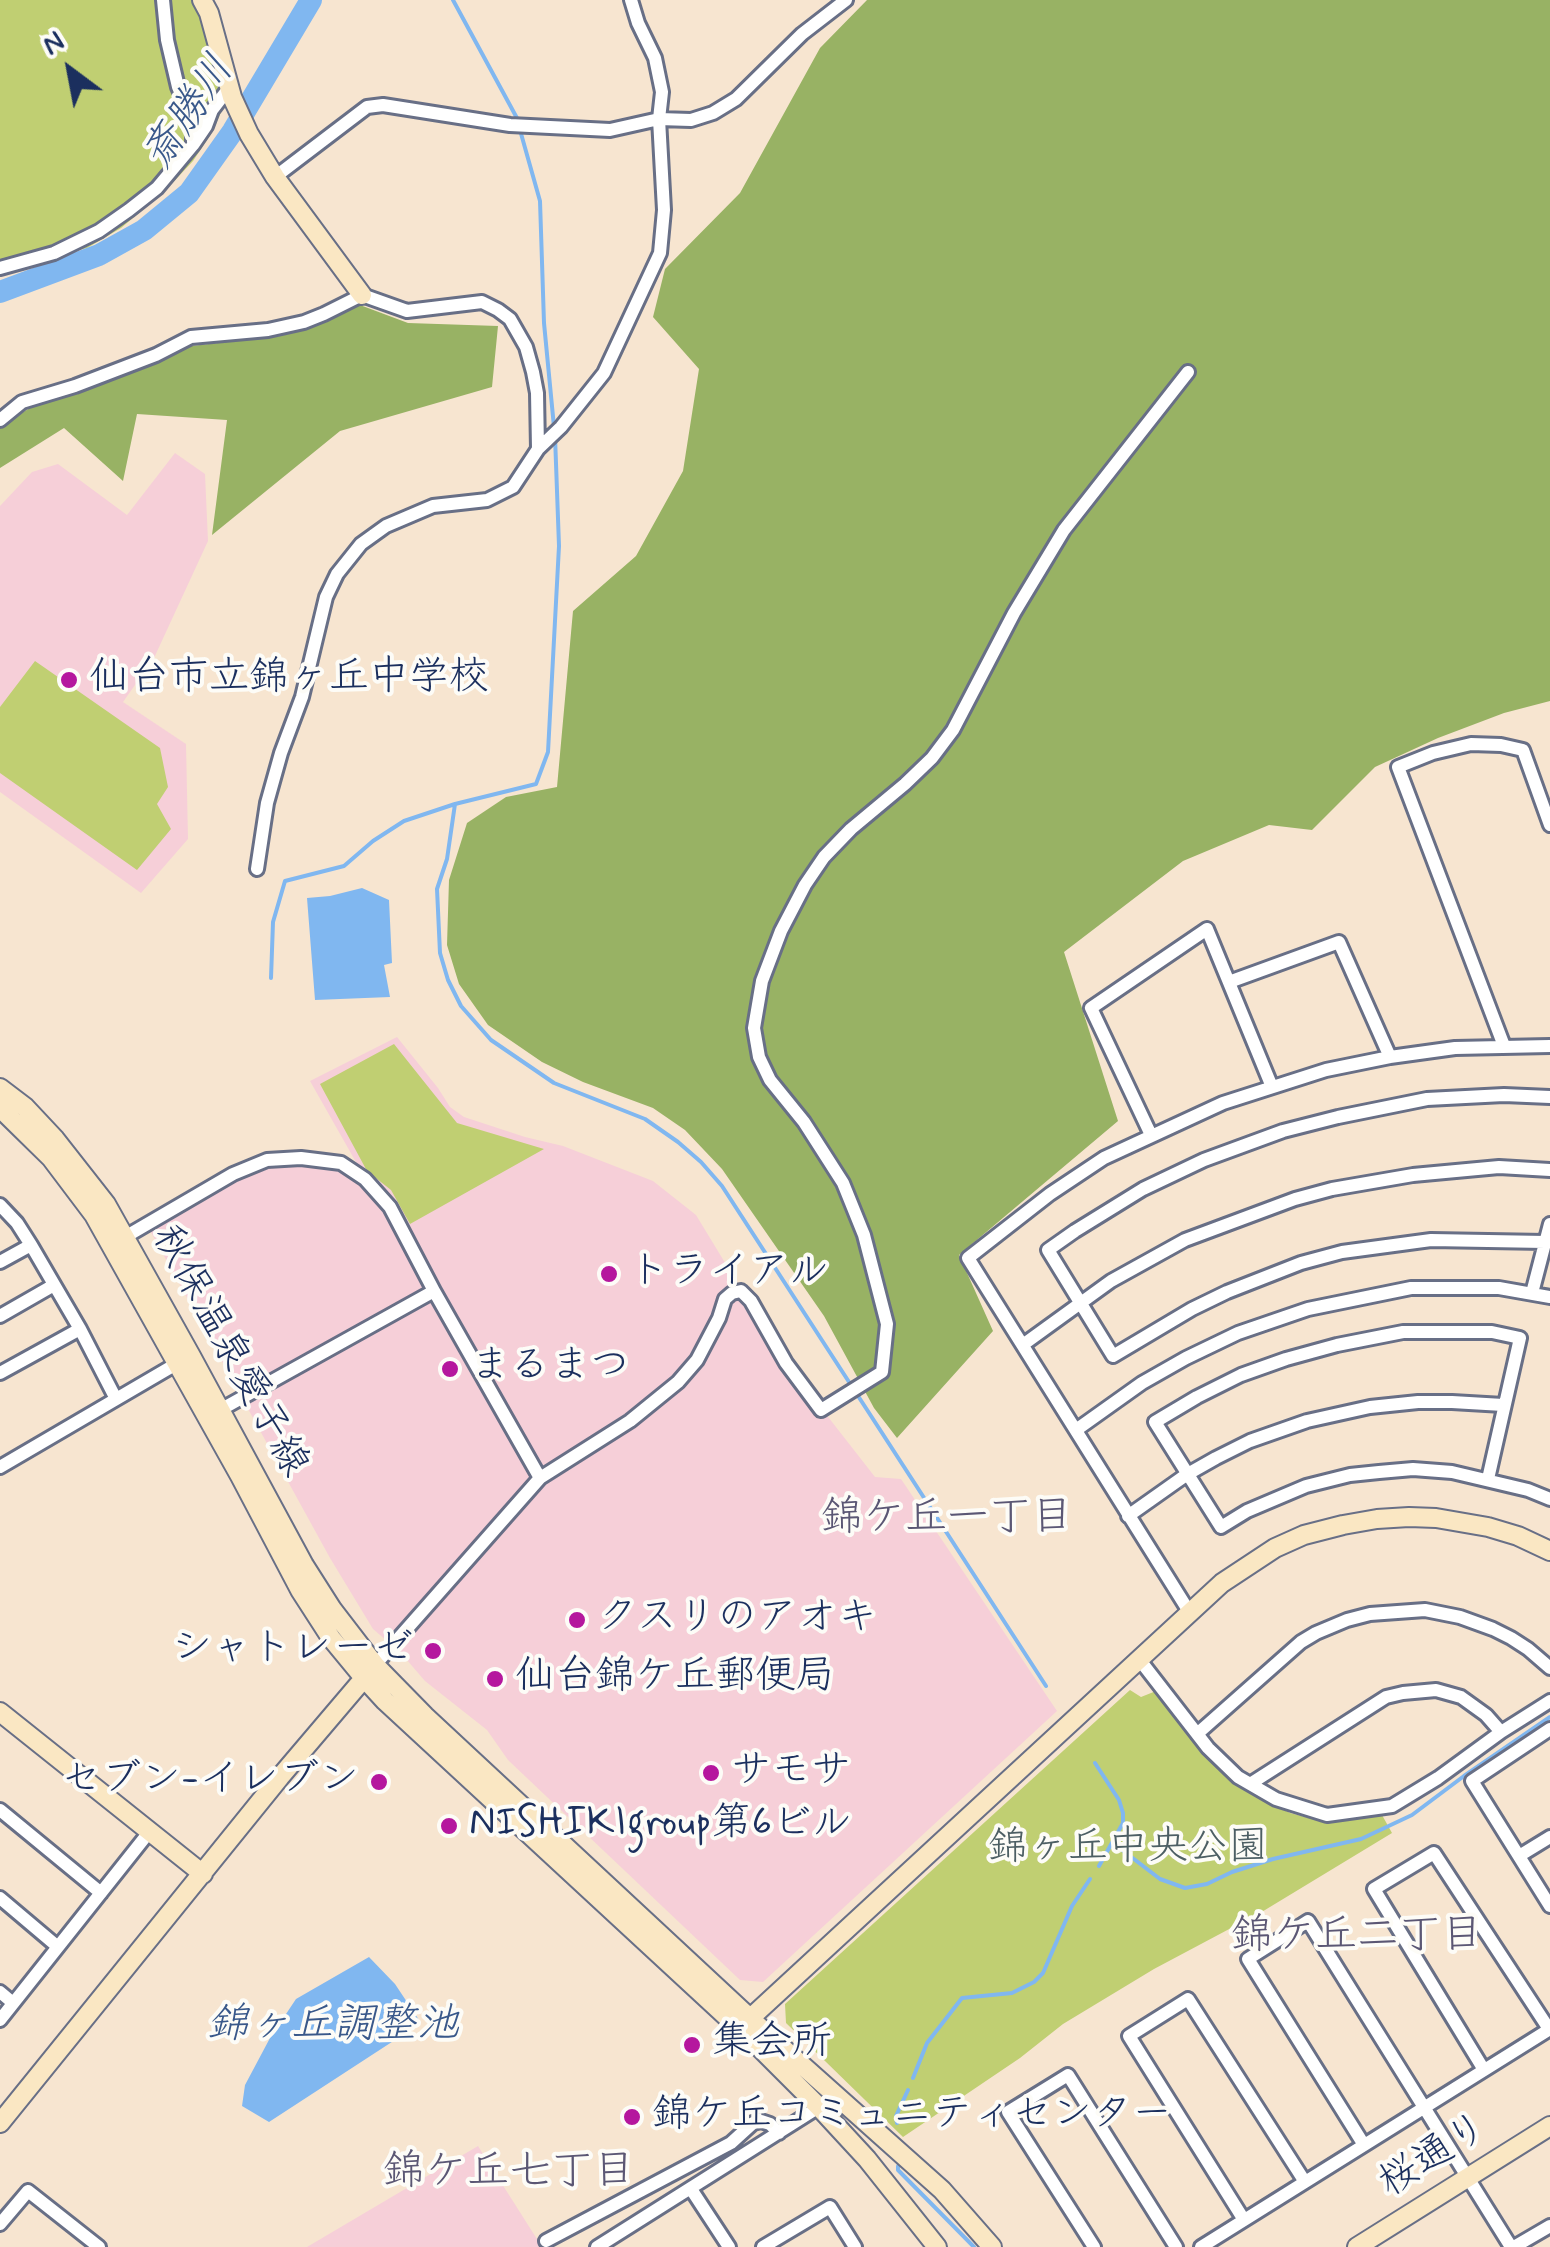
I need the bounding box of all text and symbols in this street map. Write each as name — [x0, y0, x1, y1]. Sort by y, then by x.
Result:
north arrow — [20, 20, 120, 120]
text: N — [36, 24, 72, 65]
water label: 斎勝川 — [135, 48, 247, 180]
place label: 仙台市立錦ヶ丘中学校 — [89, 656, 489, 704]
marker: 仙台市立錦ヶ丘中学校 — [58, 669, 80, 691]
street label: 秋保温泉愛子線 — [139, 1218, 317, 1486]
place label: トライアル — [629, 1250, 829, 1298]
marker: トライアル — [598, 1263, 620, 1285]
place label: まるまつ — [470, 1345, 630, 1393]
marker: まるまつ — [439, 1358, 461, 1380]
district label: 錦ケ丘一丁目 — [821, 1495, 1073, 1545]
place label: クスリのアオキ — [597, 1596, 877, 1644]
marker: クスリのアオキ — [566, 1609, 588, 1631]
place label: シャトレーゼ — [171, 1627, 413, 1675]
marker: シャトレーゼ — [422, 1640, 444, 1662]
place label: 仙台錦ケ丘郵便局 — [515, 1655, 835, 1703]
marker: 仙台錦ケ丘郵便局 — [484, 1668, 506, 1690]
place label: サモサ — [731, 1749, 851, 1797]
place label: セブン-イレブン — [61, 1758, 359, 1806]
marker: サモサ — [700, 1762, 722, 1784]
marker: セブン-イレブン — [368, 1771, 390, 1793]
place label: NISHIKIgroup第6ビル — [469, 1802, 852, 1850]
marker: NISHIKIgroup第6ビル — [438, 1815, 460, 1837]
park label: 錦ヶ丘中央公園 — [988, 1826, 1268, 1874]
district label: 錦ケ丘二丁目 — [1231, 1913, 1483, 1963]
water label: 錦ヶ丘調整池 — [207, 2002, 459, 2052]
place label: 集会所 — [712, 2021, 832, 2069]
marker: 集会所 — [681, 2034, 703, 2056]
place label: 錦ケ丘コミュニティセンター — [652, 2093, 1172, 2141]
street label: 桜通り — [1371, 2105, 1499, 2209]
marker: 錦ケ丘コミュニティセンター — [621, 2106, 643, 2128]
district label: 錦ケ丘七丁目 — [383, 2149, 635, 2199]

